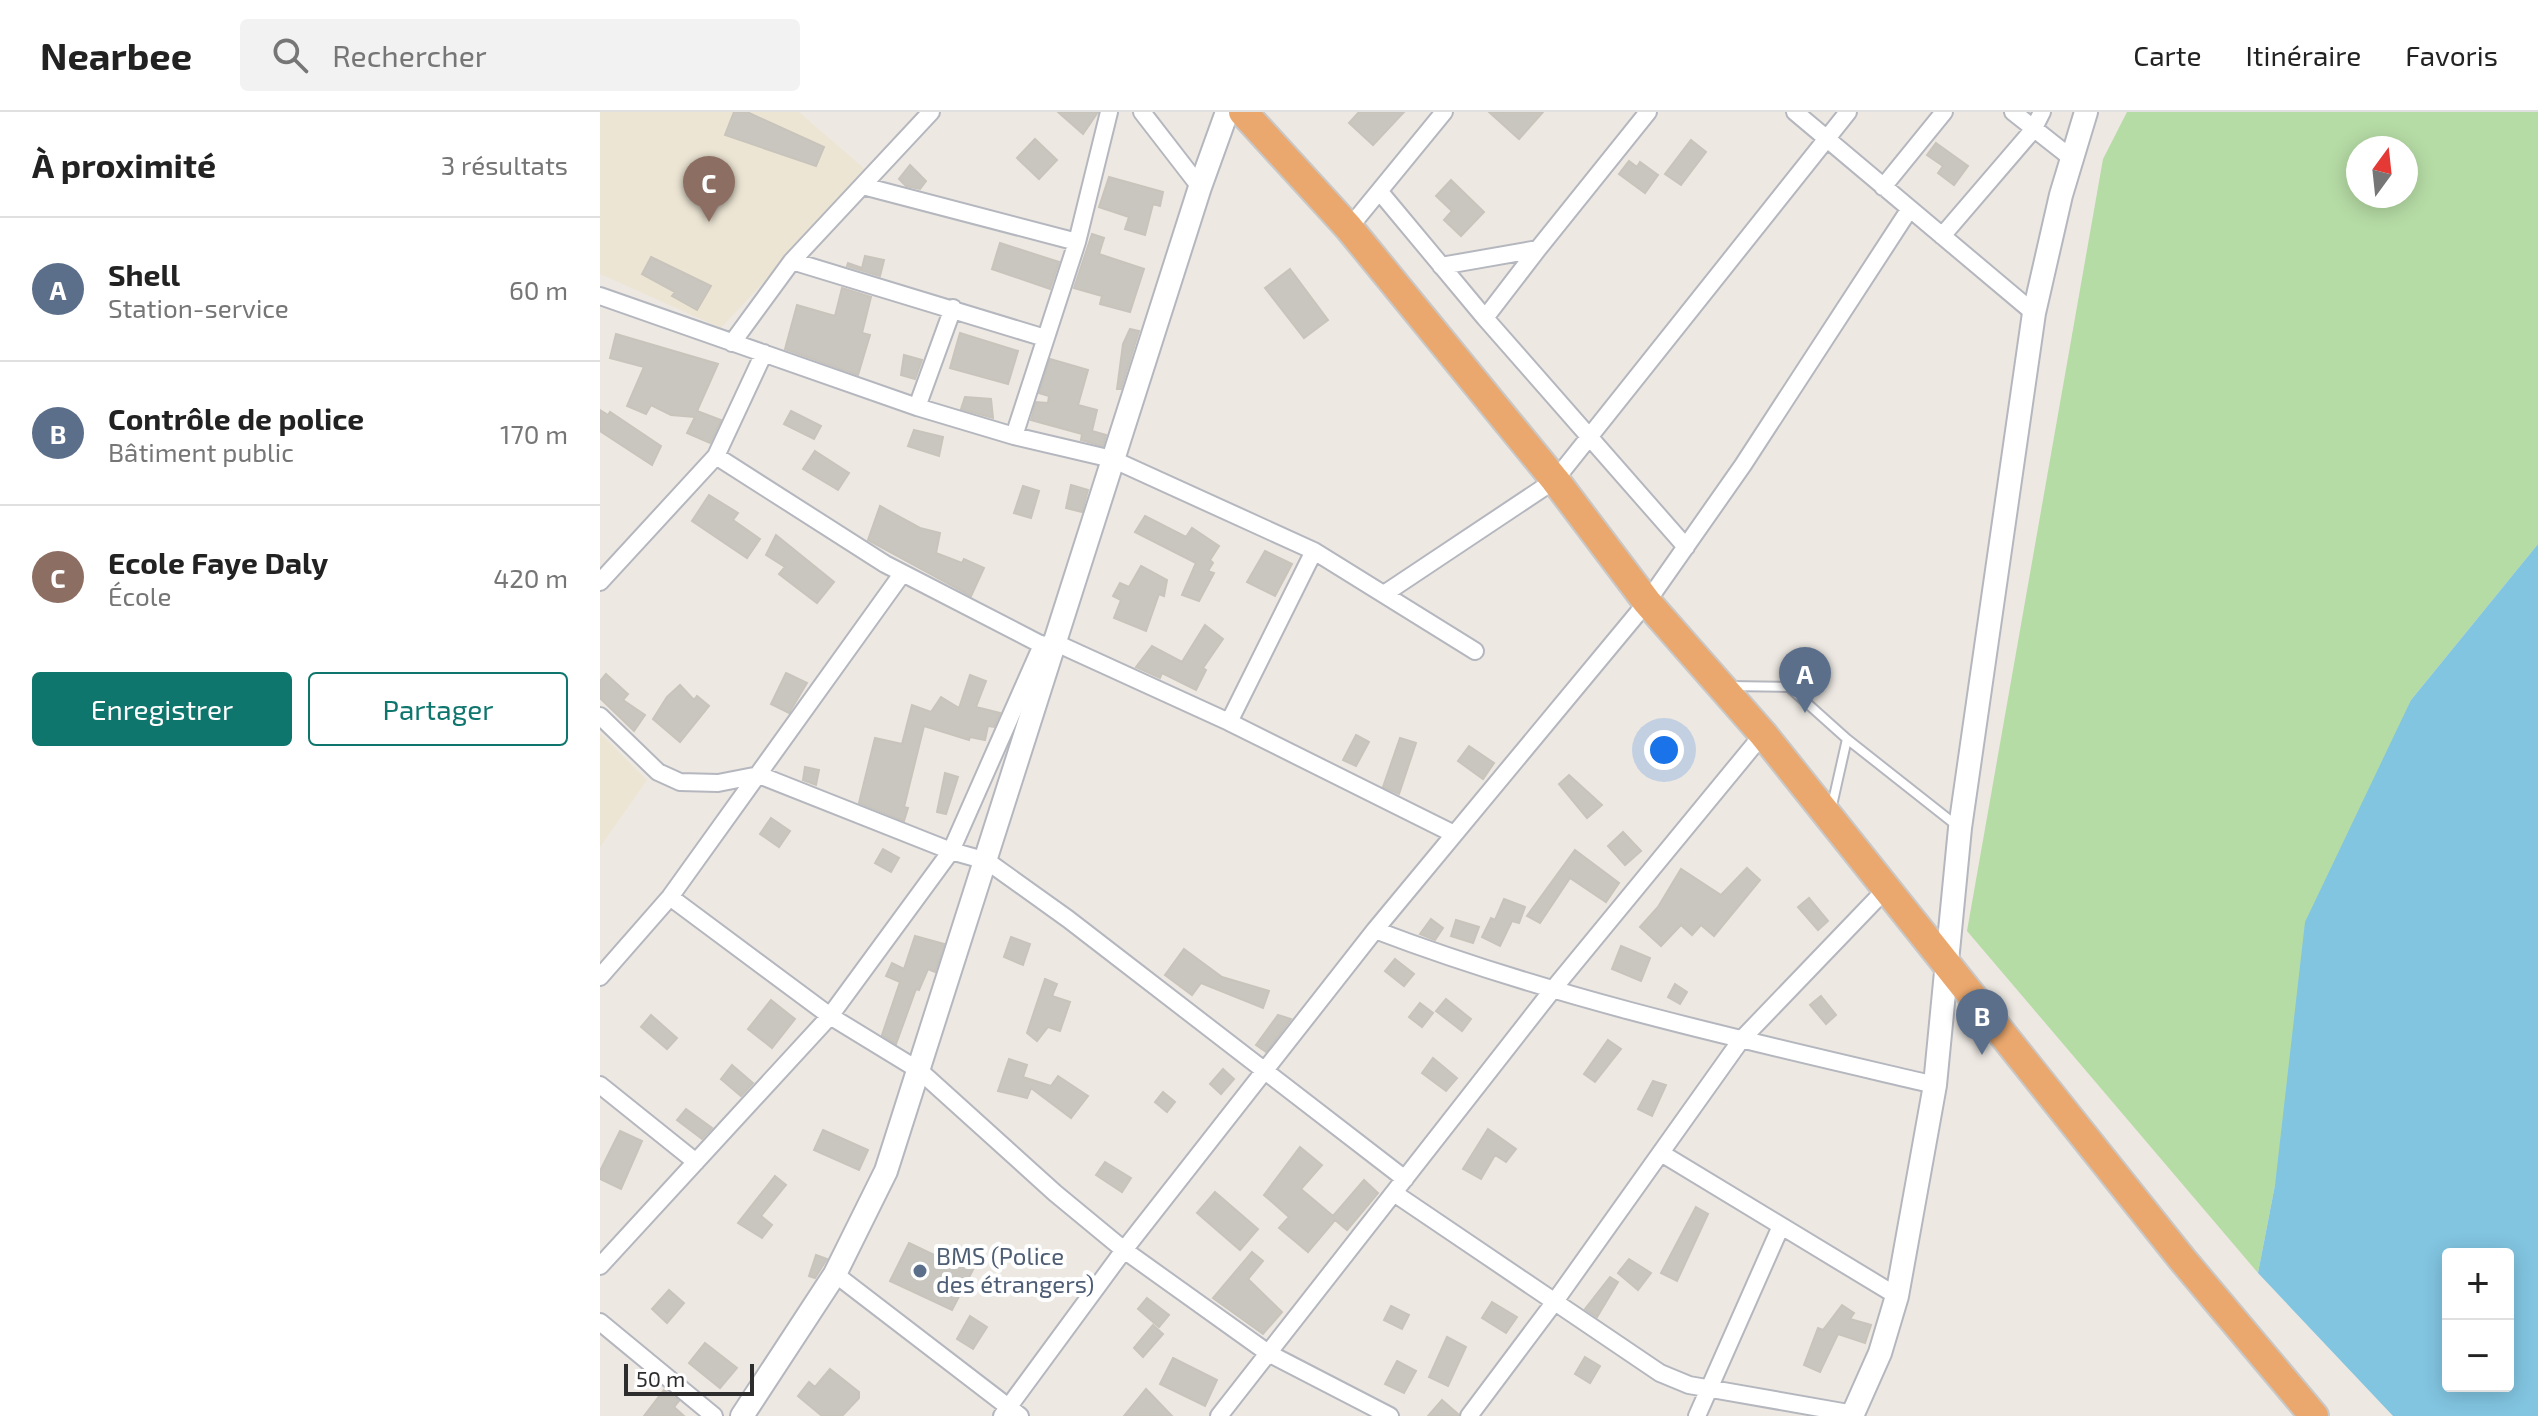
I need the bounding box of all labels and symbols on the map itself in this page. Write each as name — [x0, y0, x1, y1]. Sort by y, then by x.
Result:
north arrow — [2346, 136, 2418, 208]
pin: C — [683, 156, 735, 222]
pin: A — [1779, 647, 1831, 713]
your location — [1644, 730, 1684, 770]
pin: B — [1956, 989, 2008, 1055]
place label: BMS (Police des étrangers) — [936, 1241, 1094, 1298]
marker: BMS (Police des étrangers) — [911, 1262, 929, 1280]
scale bar — [624, 1360, 754, 1396]

